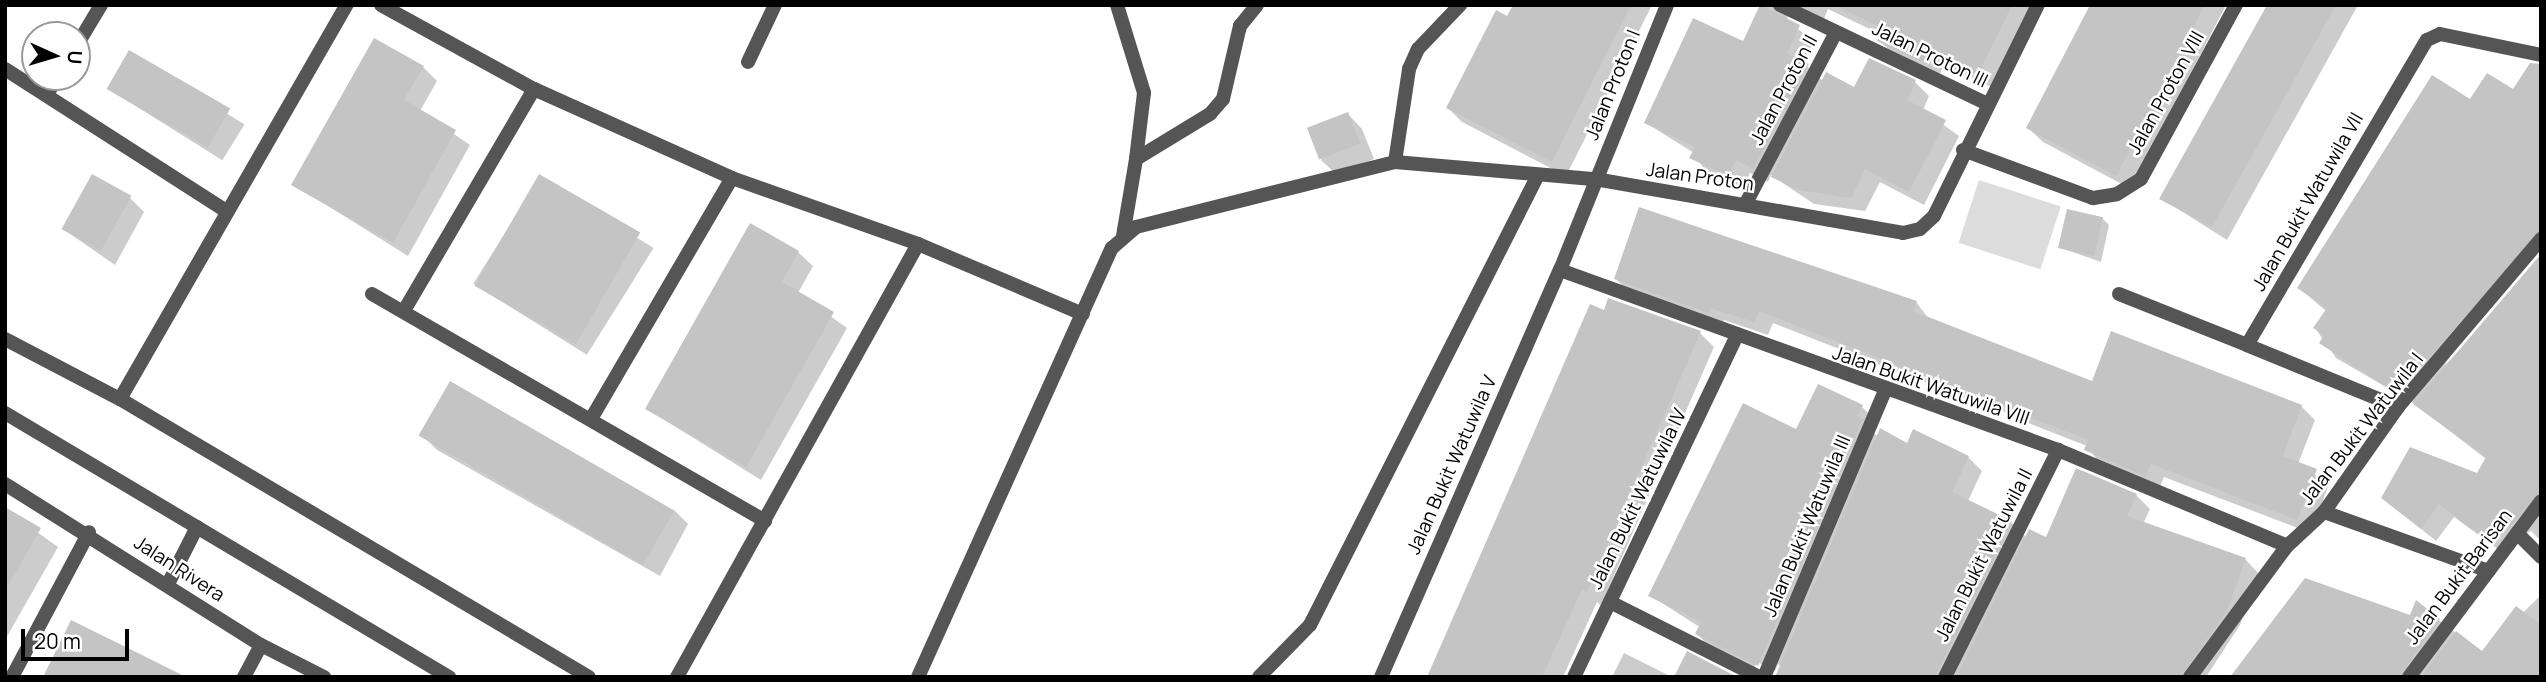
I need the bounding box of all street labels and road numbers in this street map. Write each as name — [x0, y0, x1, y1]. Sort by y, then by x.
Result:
street label: Jalan Proton III — [1869, 17, 1991, 93]
street label: Jalan Proton I — [1581, 27, 1645, 143]
street label: Jalan Proton VIII — [2123, 27, 2209, 159]
street label: Jalan Proton II — [1745, 31, 1823, 149]
street label: Jalan Bukit Watuwila VII — [2248, 109, 2368, 295]
street label: Jalan Proton — [1645, 158, 1755, 196]
street label: Jalan Bukit Watuwila VIII — [1830, 342, 2032, 430]
street label: Jalan Bukit Watuwila I — [2296, 349, 2428, 509]
street label: Jalan Bukit Watuwila V — [1402, 372, 1502, 558]
street label: Jalan Bukit Watuwila IV — [1584, 405, 1692, 593]
street label: Jalan Bukit Watuwila III — [1758, 432, 1856, 620]
street label: Jalan Bukit Watuwila II — [1931, 465, 2037, 645]
street label: Jalan Bukit Barisan — [2401, 505, 2517, 649]
street label: Jalan Rivera — [129, 531, 229, 607]

